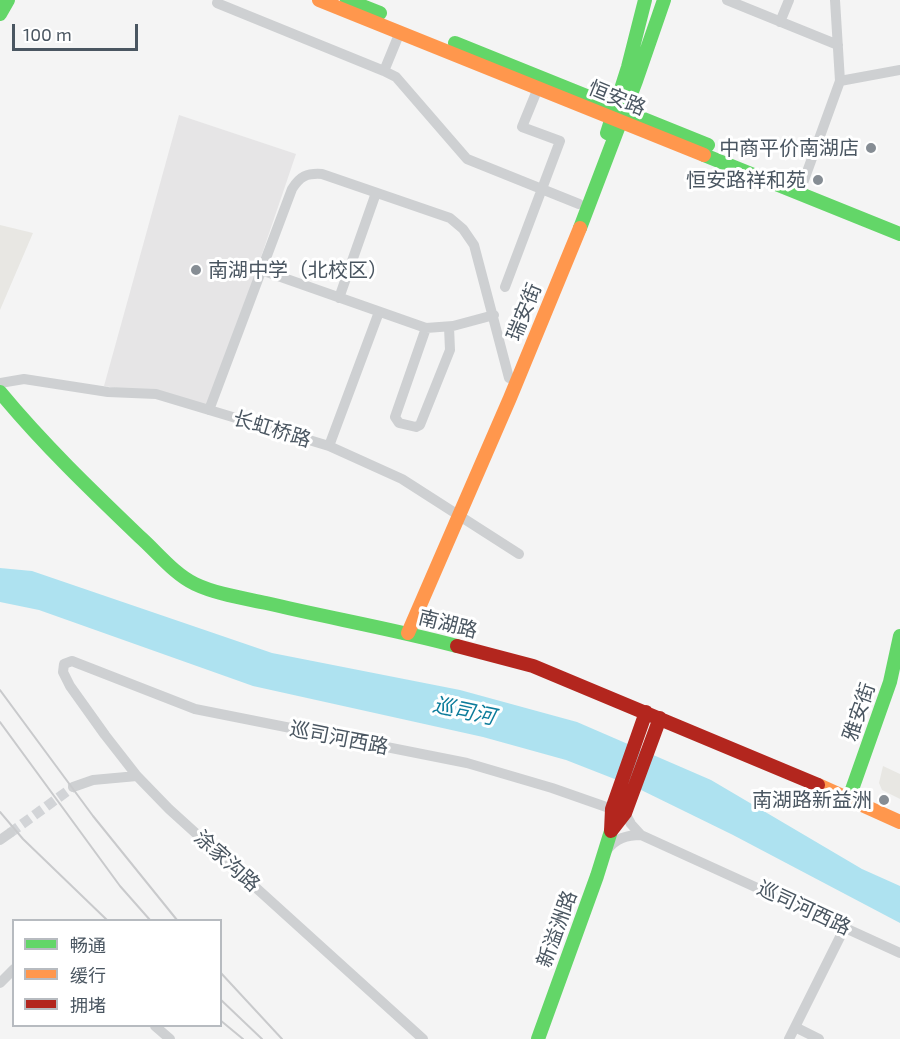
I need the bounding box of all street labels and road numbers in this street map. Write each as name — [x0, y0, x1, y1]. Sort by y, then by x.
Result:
street label: 恒安路 — [585, 76, 649, 120]
street label: 瑞安街 — [502, 280, 546, 344]
street label: 长虹桥路 — [230, 406, 314, 452]
street label: 南湖路 — [416, 605, 480, 643]
street label: 雅安街 — [838, 680, 880, 744]
street label: 巡司河西路 — [288, 717, 390, 759]
street label: 涂家沟路 — [189, 825, 265, 897]
street label: 巡司河西路 — [754, 876, 854, 940]
street label: 新溢洲路 — [532, 887, 582, 971]

